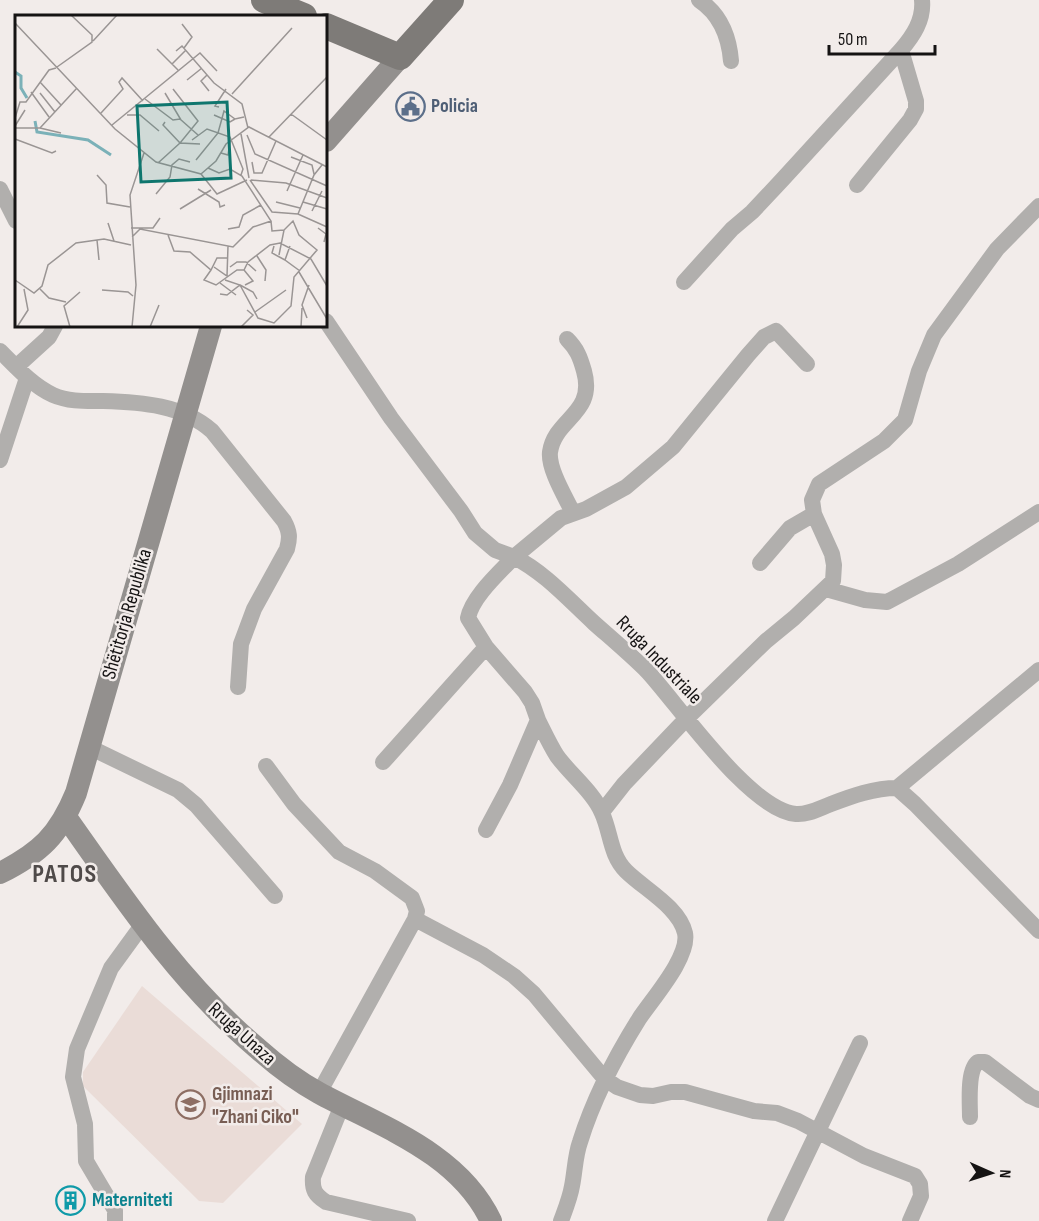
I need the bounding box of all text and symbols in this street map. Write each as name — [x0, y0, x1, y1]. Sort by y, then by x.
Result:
inset map — [15, 15, 327, 327]
scale bar — [829, 18, 936, 56]
text: 50 m — [838, 29, 868, 50]
public building icon: Policia — [394, 90, 426, 122]
place label: Policia — [431, 94, 478, 118]
street label: Shëtitorja Republika — [97, 546, 157, 682]
street label: Rruga Industriale — [611, 611, 707, 709]
district label: PATOS — [32, 859, 98, 890]
street label: Rruga Unaza — [203, 997, 281, 1071]
place label: Gjimnazi "Zhani Ciko" — [212, 1082, 299, 1129]
school or university icon: Gjimnazi "Zhani Ciko" — [175, 1089, 207, 1121]
north arrow — [961, 1143, 1021, 1203]
text: N — [995, 1169, 1014, 1178]
building icon: Materniteti — [55, 1184, 87, 1216]
place label: Materniteti — [92, 1188, 173, 1212]

